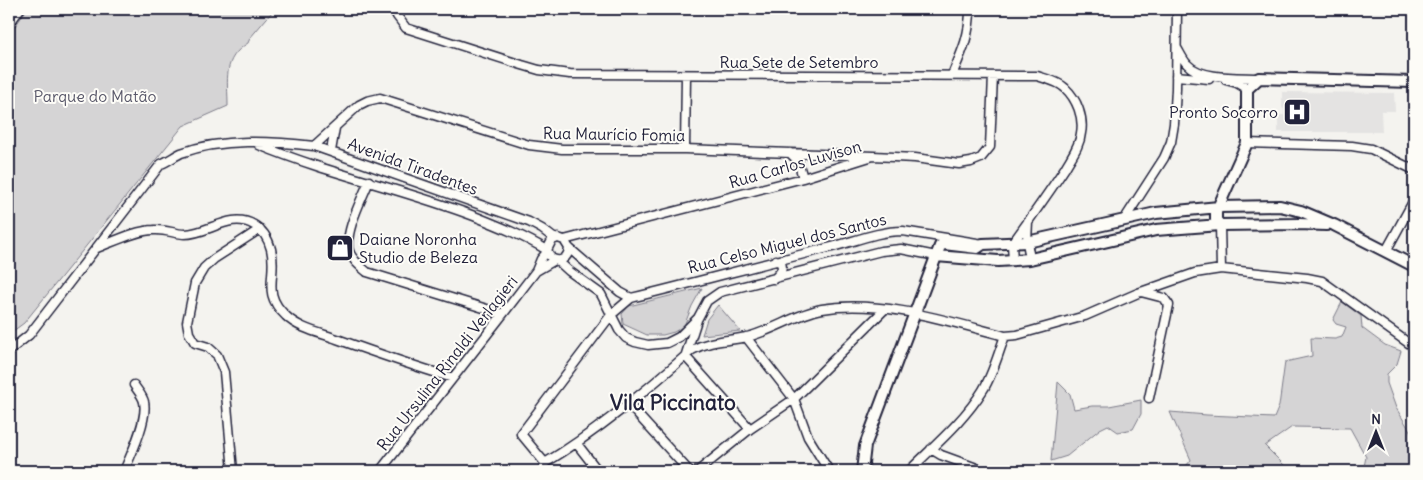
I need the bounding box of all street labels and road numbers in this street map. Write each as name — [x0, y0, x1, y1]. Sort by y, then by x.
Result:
street label: Rua Sete de Setembro — [720, 52, 878, 72]
street label: Rua Maurício Fomia — [543, 123, 685, 145]
street label: Avenida Tiradentes — [345, 133, 481, 199]
street label: Rua Carlos Luvison — [727, 136, 863, 192]
street label: Rua Celso Miguel dos Santos — [686, 209, 888, 277]
street label: Rua Ursulina Rinaldi Verlagieri — [372, 272, 522, 454]

